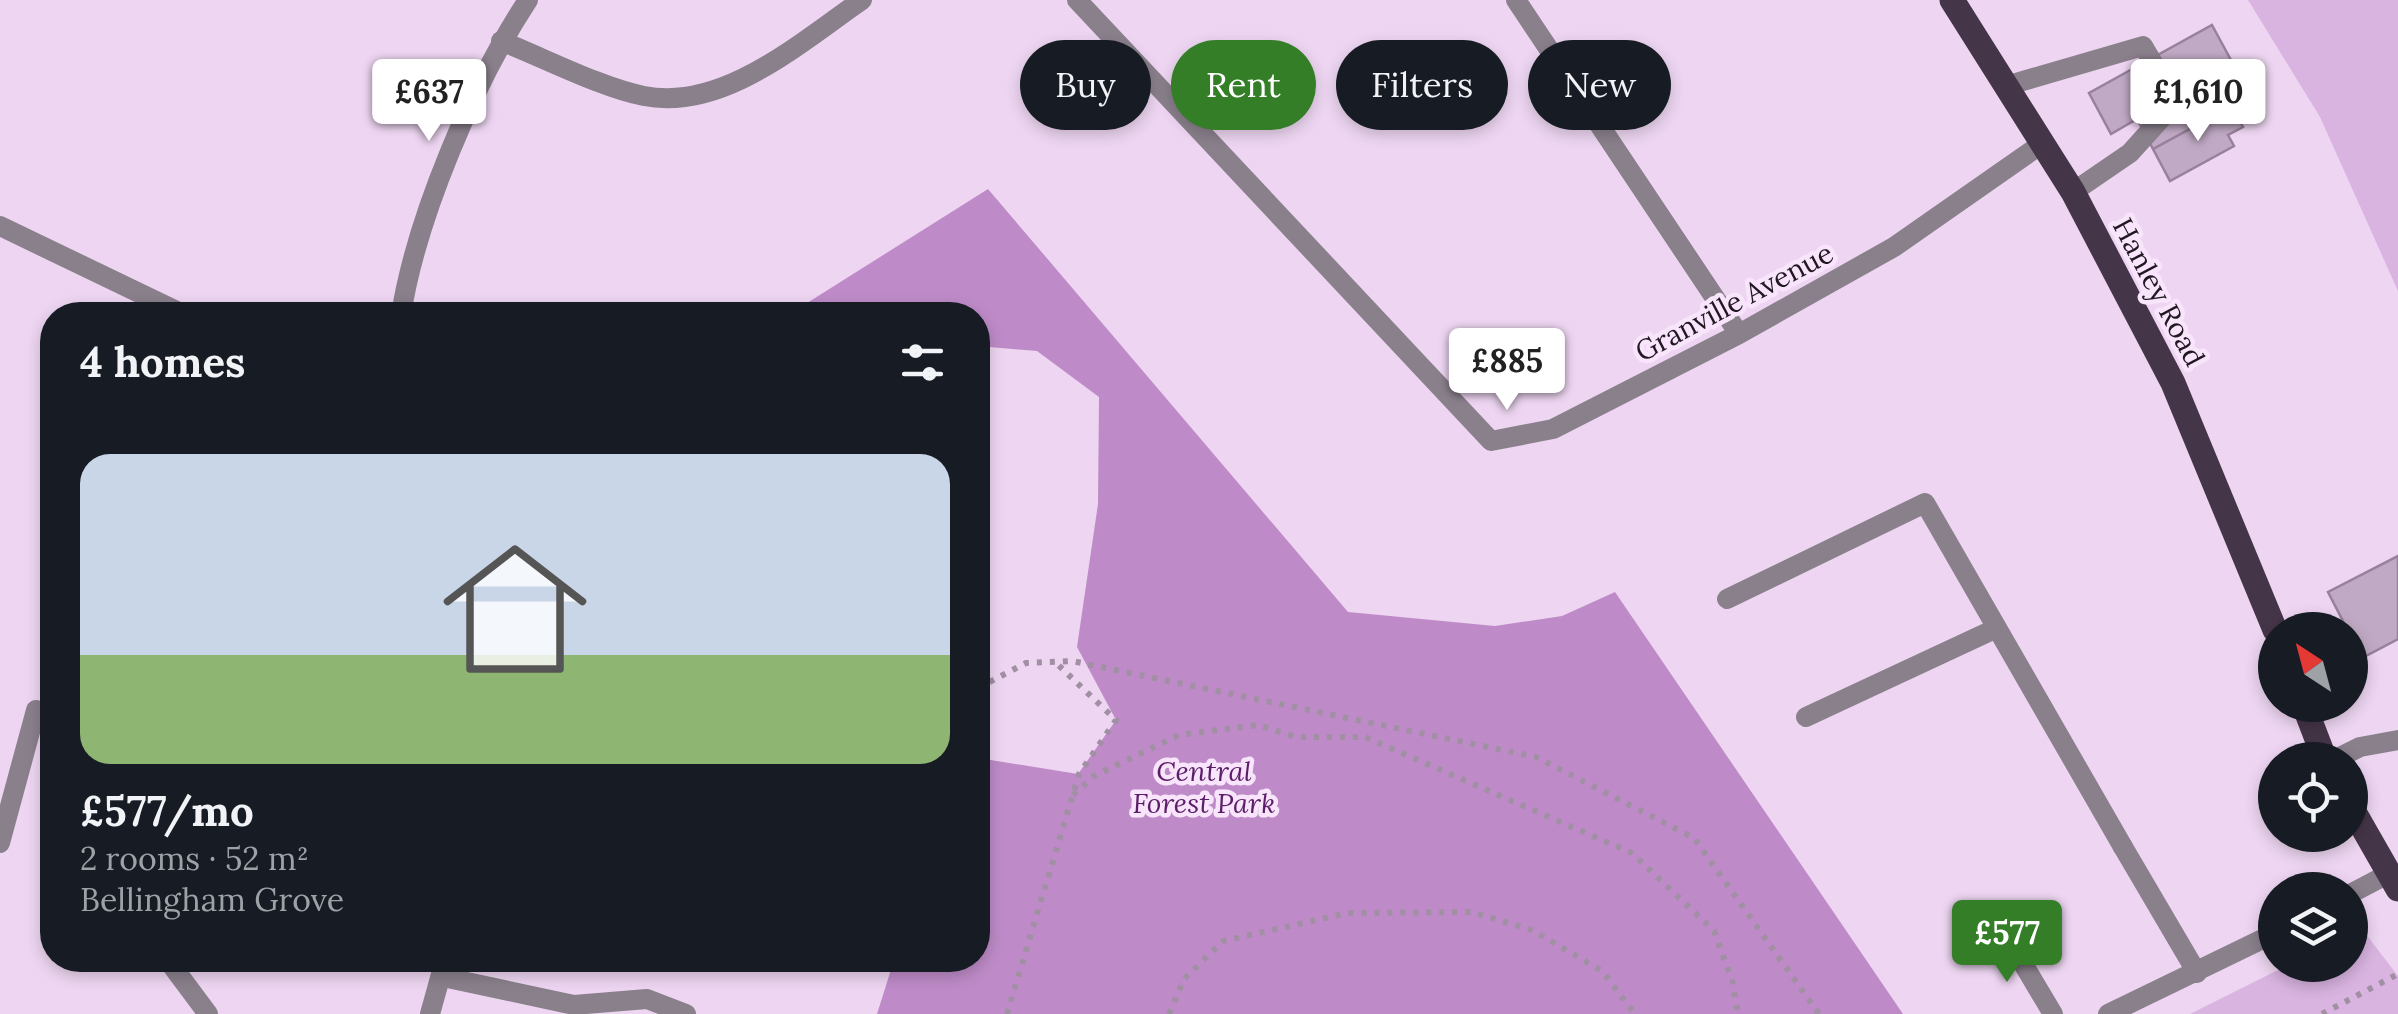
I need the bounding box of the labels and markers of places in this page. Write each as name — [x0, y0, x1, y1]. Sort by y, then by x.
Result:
pin: £637 — [370, 59, 488, 144]
pin: £1,610 — [2117, 59, 2279, 144]
pin: £885 — [1448, 328, 1566, 413]
pin: £577 — [1948, 900, 2066, 985]

